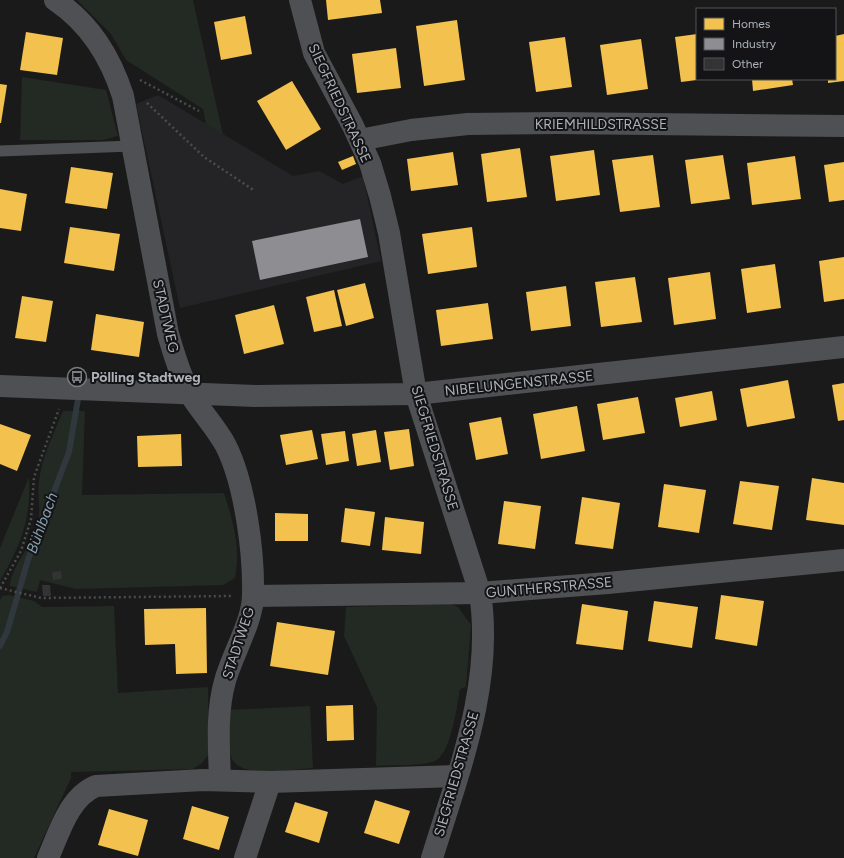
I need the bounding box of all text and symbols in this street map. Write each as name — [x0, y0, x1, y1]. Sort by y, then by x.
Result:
legend — [696, 8, 836, 80]
text: Homes — [732, 17, 771, 31]
text: Industry — [732, 37, 777, 51]
street label: SIEGFRIEDSTRASSE — [304, 41, 375, 165]
text: Other — [732, 57, 763, 71]
street label: KRIEMHILDSTRASSE — [535, 116, 667, 133]
street label: STADTWEG — [149, 278, 182, 355]
bus stop icon: Pölling Stadtweg — [66, 366, 88, 388]
street label: NIBELUNGENSTRASSE — [444, 367, 594, 400]
place label: Pölling Stadtweg — [91, 369, 201, 386]
street label: SIEGFRIEDSTRASSE — [407, 384, 462, 513]
water label: Bühlbach — [23, 490, 61, 556]
street label: GUNTHERSTRASSE — [485, 574, 613, 601]
street label: STADTWEG — [219, 605, 258, 681]
street label: SIEGFRIEDSTRASSE — [430, 710, 482, 839]

